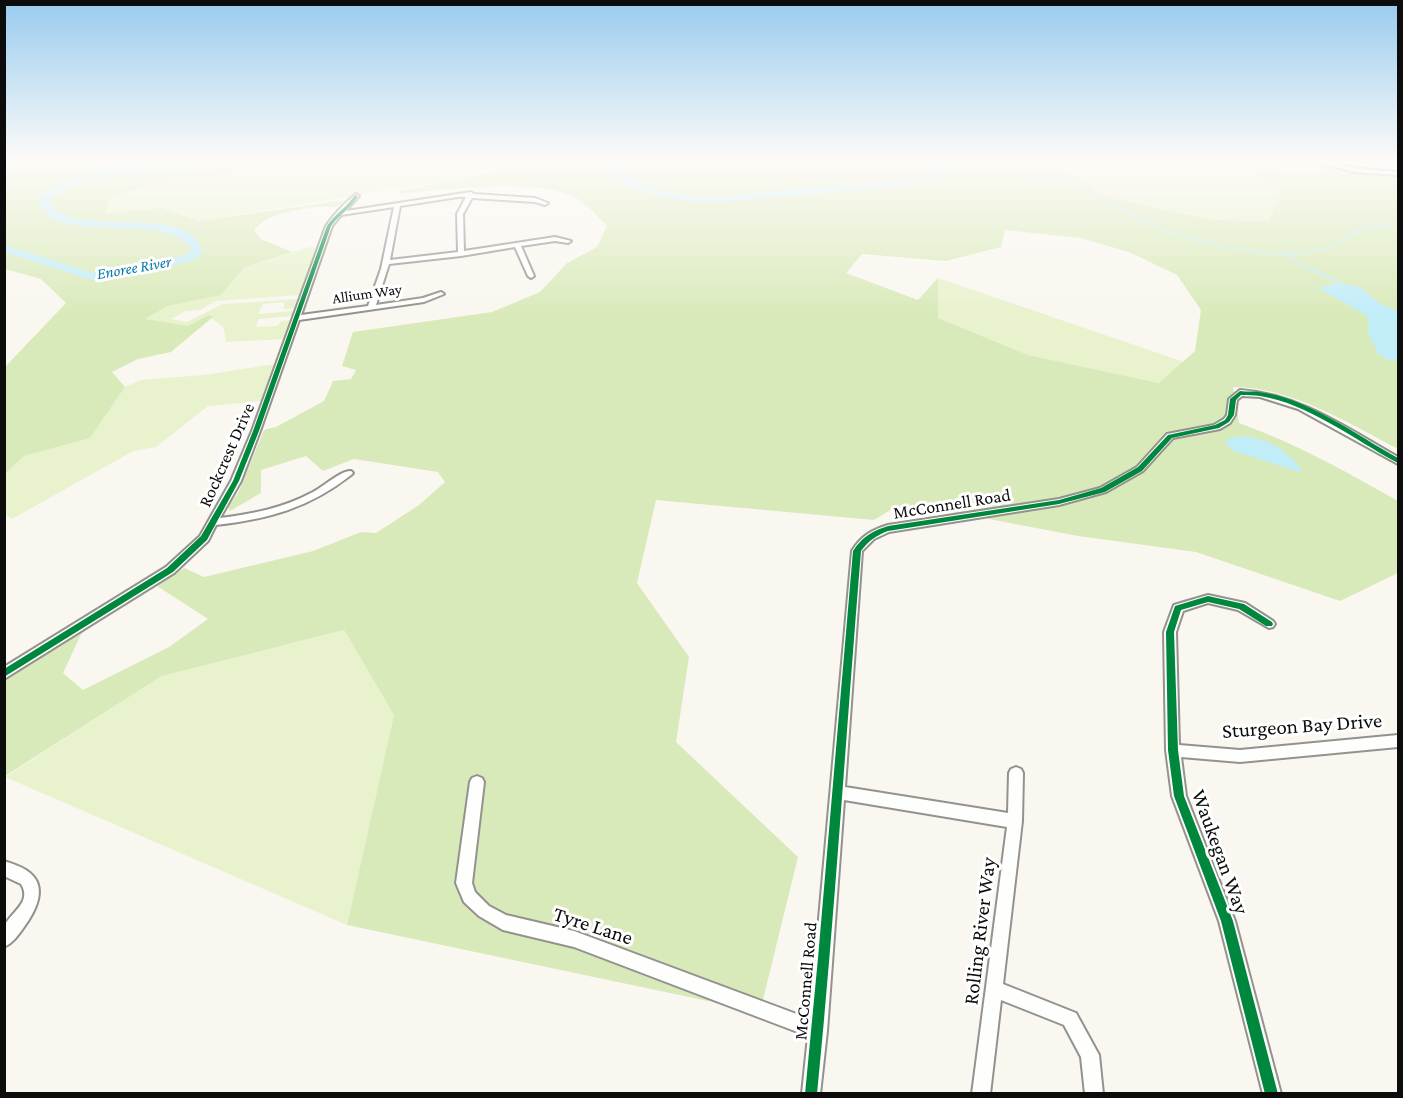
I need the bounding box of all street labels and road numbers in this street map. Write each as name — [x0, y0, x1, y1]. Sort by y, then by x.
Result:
street label: Allium Way — [331, 280, 403, 308]
street label: Rockcrest Drive — [194, 400, 260, 510]
street label: McConnell Road — [892, 484, 1012, 524]
street label: Sturgeon Bay Drive — [1221, 708, 1383, 744]
street label: Waukegan Way — [1186, 786, 1254, 918]
street label: Rolling River Way — [958, 856, 1002, 1006]
street label: Tyre Lane — [550, 901, 636, 951]
street label: McConnell Road — [790, 921, 822, 1041]

